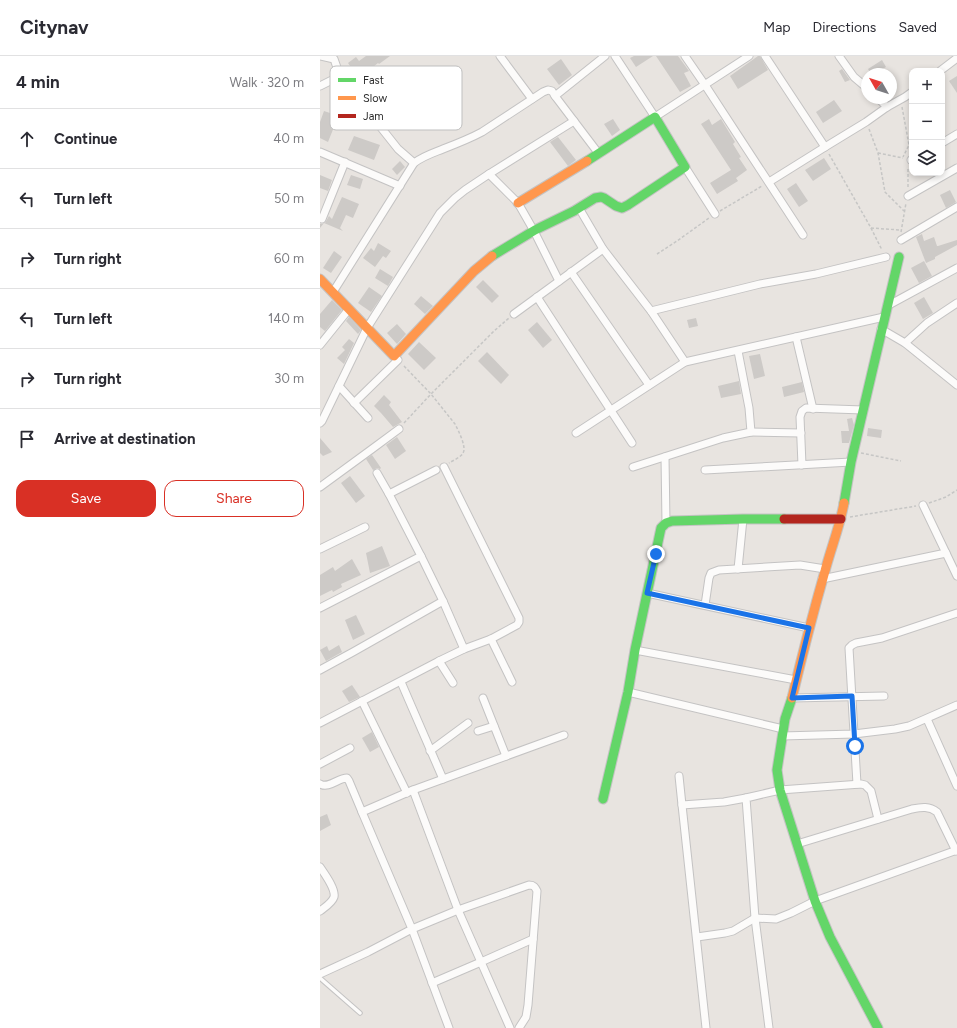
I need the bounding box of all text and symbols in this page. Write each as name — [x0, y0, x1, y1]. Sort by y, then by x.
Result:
text: Citynav — [20, 16, 89, 39]
text: Map — [763, 19, 791, 36]
text: Directions — [813, 19, 876, 36]
text: Saved — [898, 19, 937, 36]
legend — [330, 66, 462, 130]
north arrow — [861, 68, 897, 104]
map controls — [909, 68, 945, 176]
button: + — [909, 68, 945, 104]
text: 4 min — [16, 72, 60, 92]
text: Fast — [363, 74, 384, 87]
text: Walk · 320 m — [230, 75, 304, 90]
text: Slow — [363, 92, 387, 105]
button: − — [909, 104, 945, 140]
text: Jam — [363, 110, 384, 123]
icon: ahead — [16, 128, 38, 150]
text: Continue — [54, 130, 117, 148]
text: 40 m — [273, 131, 304, 146]
button: layers — [909, 140, 945, 176]
icon: left — [16, 188, 38, 210]
text: Turn left — [54, 190, 112, 208]
text: 50 m — [274, 191, 304, 206]
icon: right — [16, 248, 38, 270]
text: Turn right — [54, 250, 122, 268]
text: 60 m — [274, 251, 304, 266]
icon: left — [16, 308, 38, 330]
text: Turn left — [54, 310, 112, 328]
text: 140 m — [268, 311, 304, 326]
icon: right — [16, 368, 38, 390]
text: Turn right — [54, 370, 122, 388]
text: 30 m — [274, 371, 304, 386]
icon: arrive — [16, 428, 38, 450]
text: Arrive at destination — [54, 430, 195, 448]
button: Save — [16, 480, 156, 517]
button: Share — [164, 480, 304, 517]
route end — [647, 545, 665, 563]
route start — [846, 737, 864, 755]

